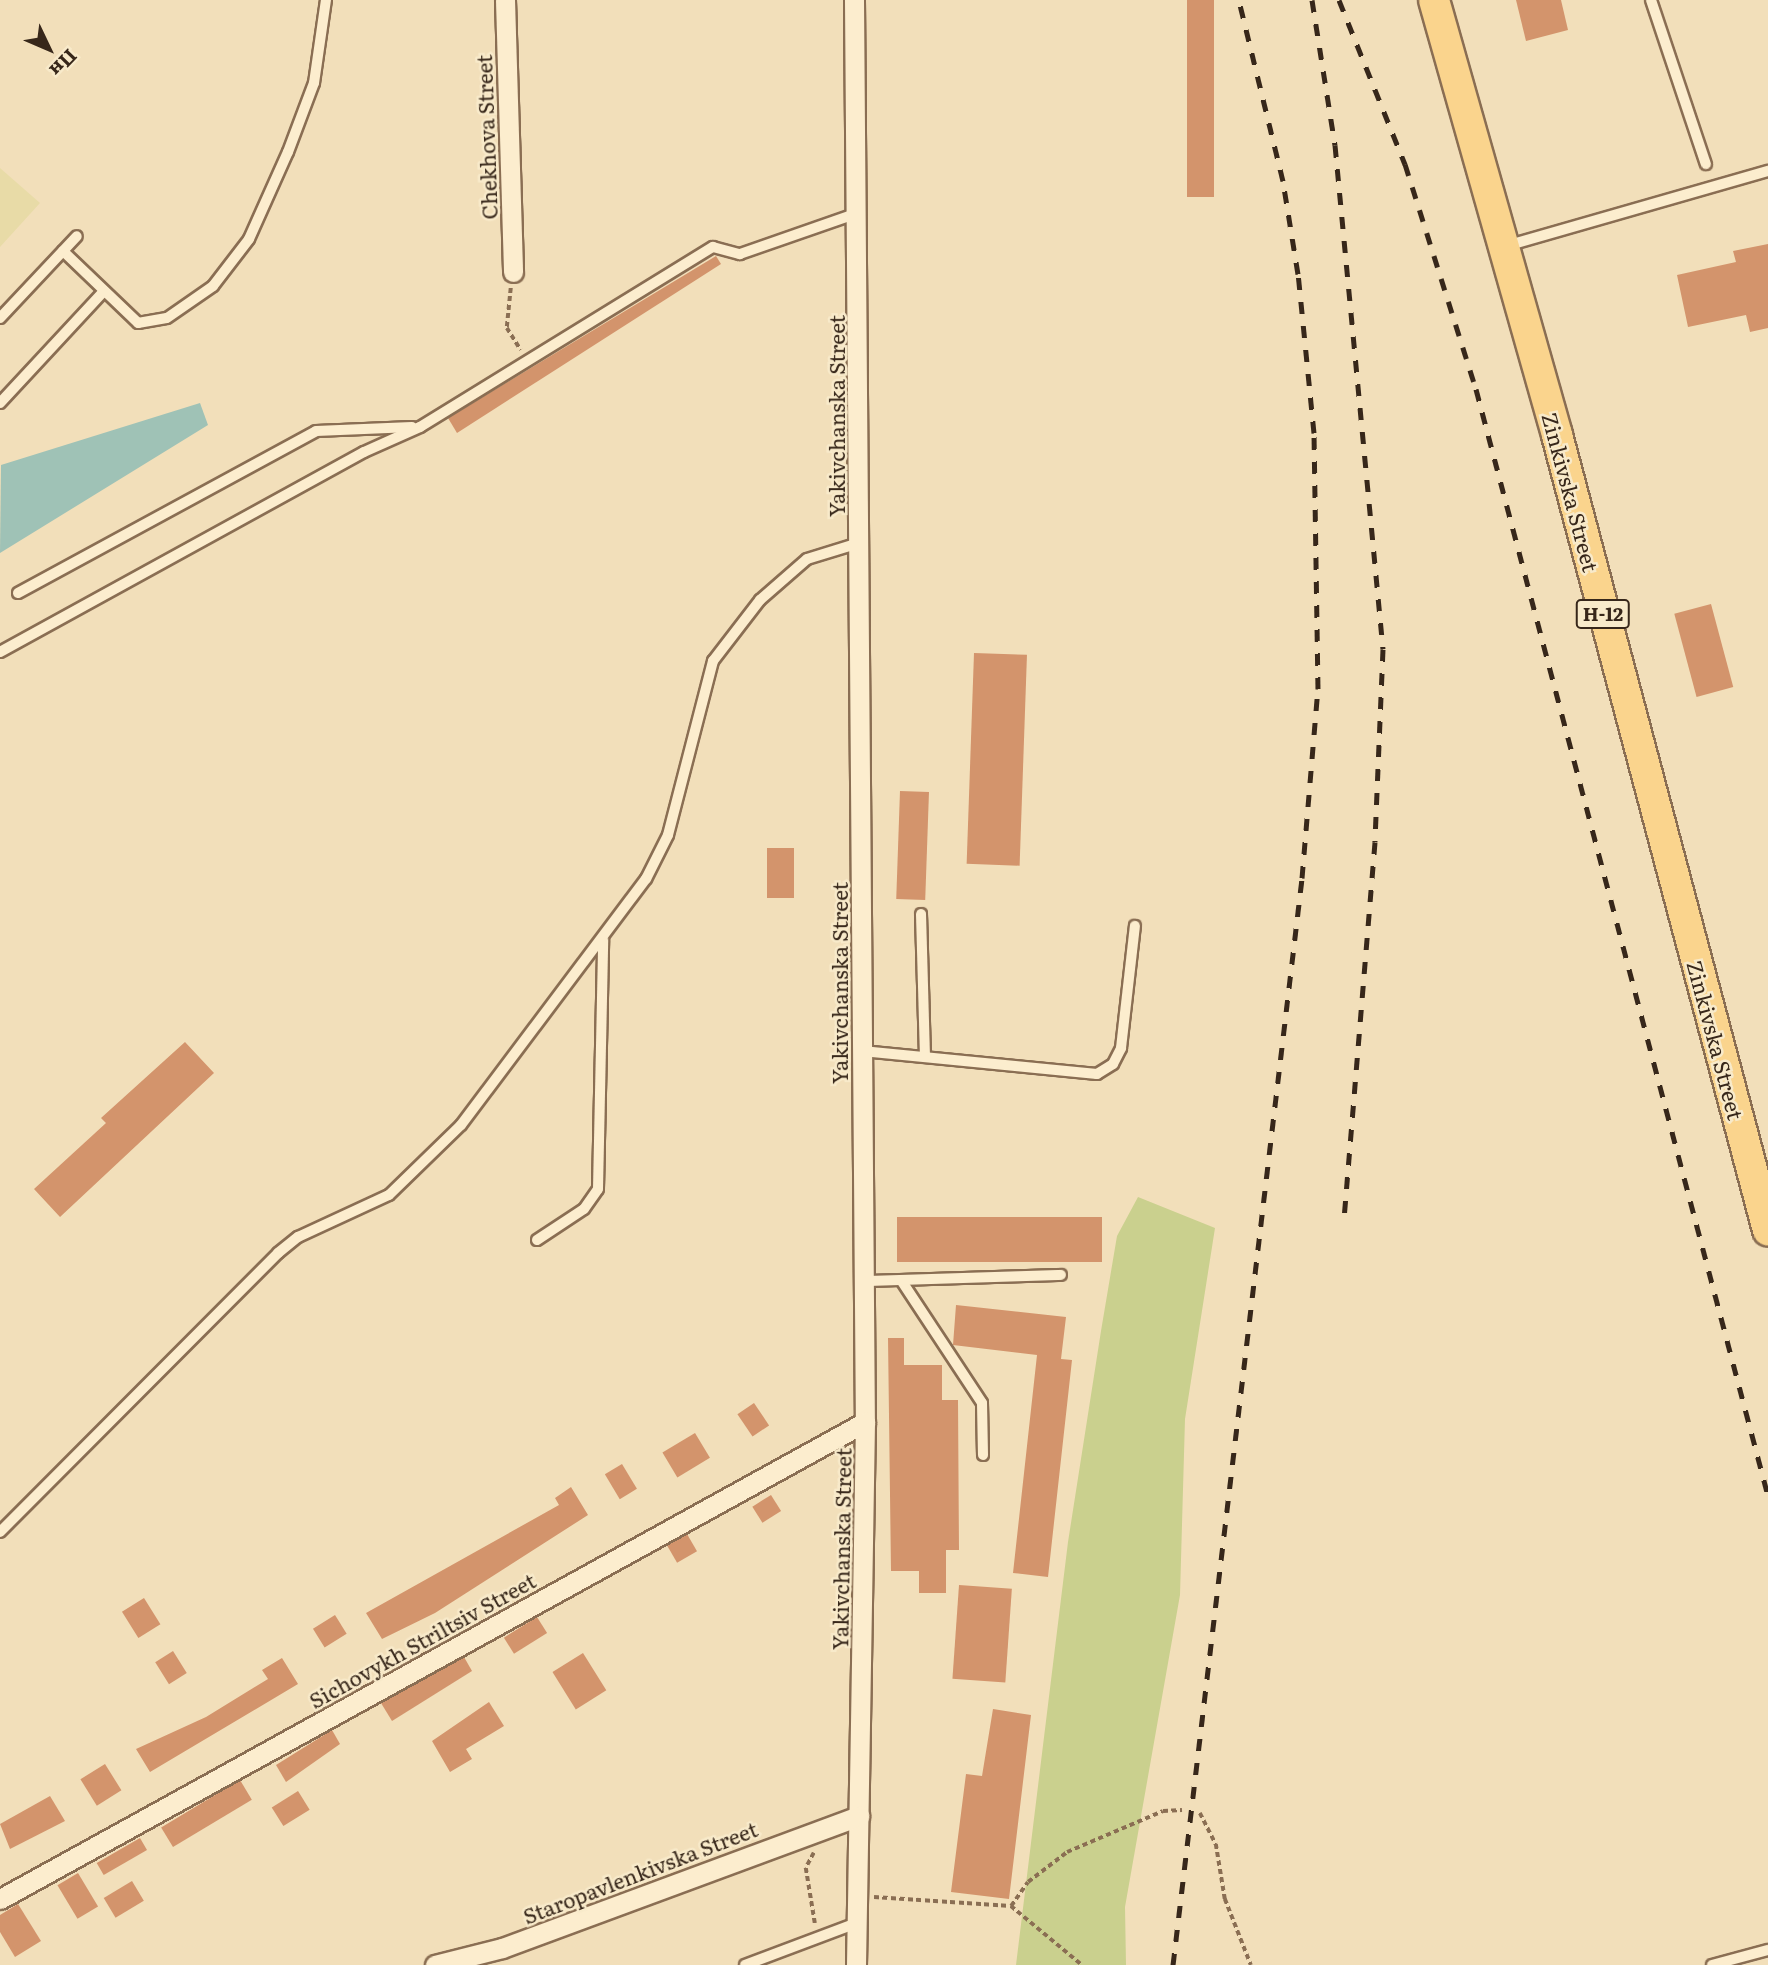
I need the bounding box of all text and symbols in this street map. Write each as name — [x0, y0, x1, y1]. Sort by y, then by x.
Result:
north arrow — [14, 14, 84, 84]
text: Пн — [44, 43, 84, 84]
street label: Chekhova Street — [471, 54, 501, 220]
street label: Yakivchanska Street — [823, 315, 849, 517]
street label: Zinkivska Street — [1538, 410, 1604, 574]
road number: Н-12 — [1575, 598, 1631, 629]
street label: Yakivchanska Street — [826, 882, 852, 1084]
street label: Zinkivska Street — [1683, 958, 1749, 1122]
street label: Yakivchanska Street — [827, 1448, 855, 1650]
street label: Sichovykh Striltsiv Street — [304, 1567, 540, 1713]
street label: Staropavlenkivska Street — [519, 1816, 761, 1928]

